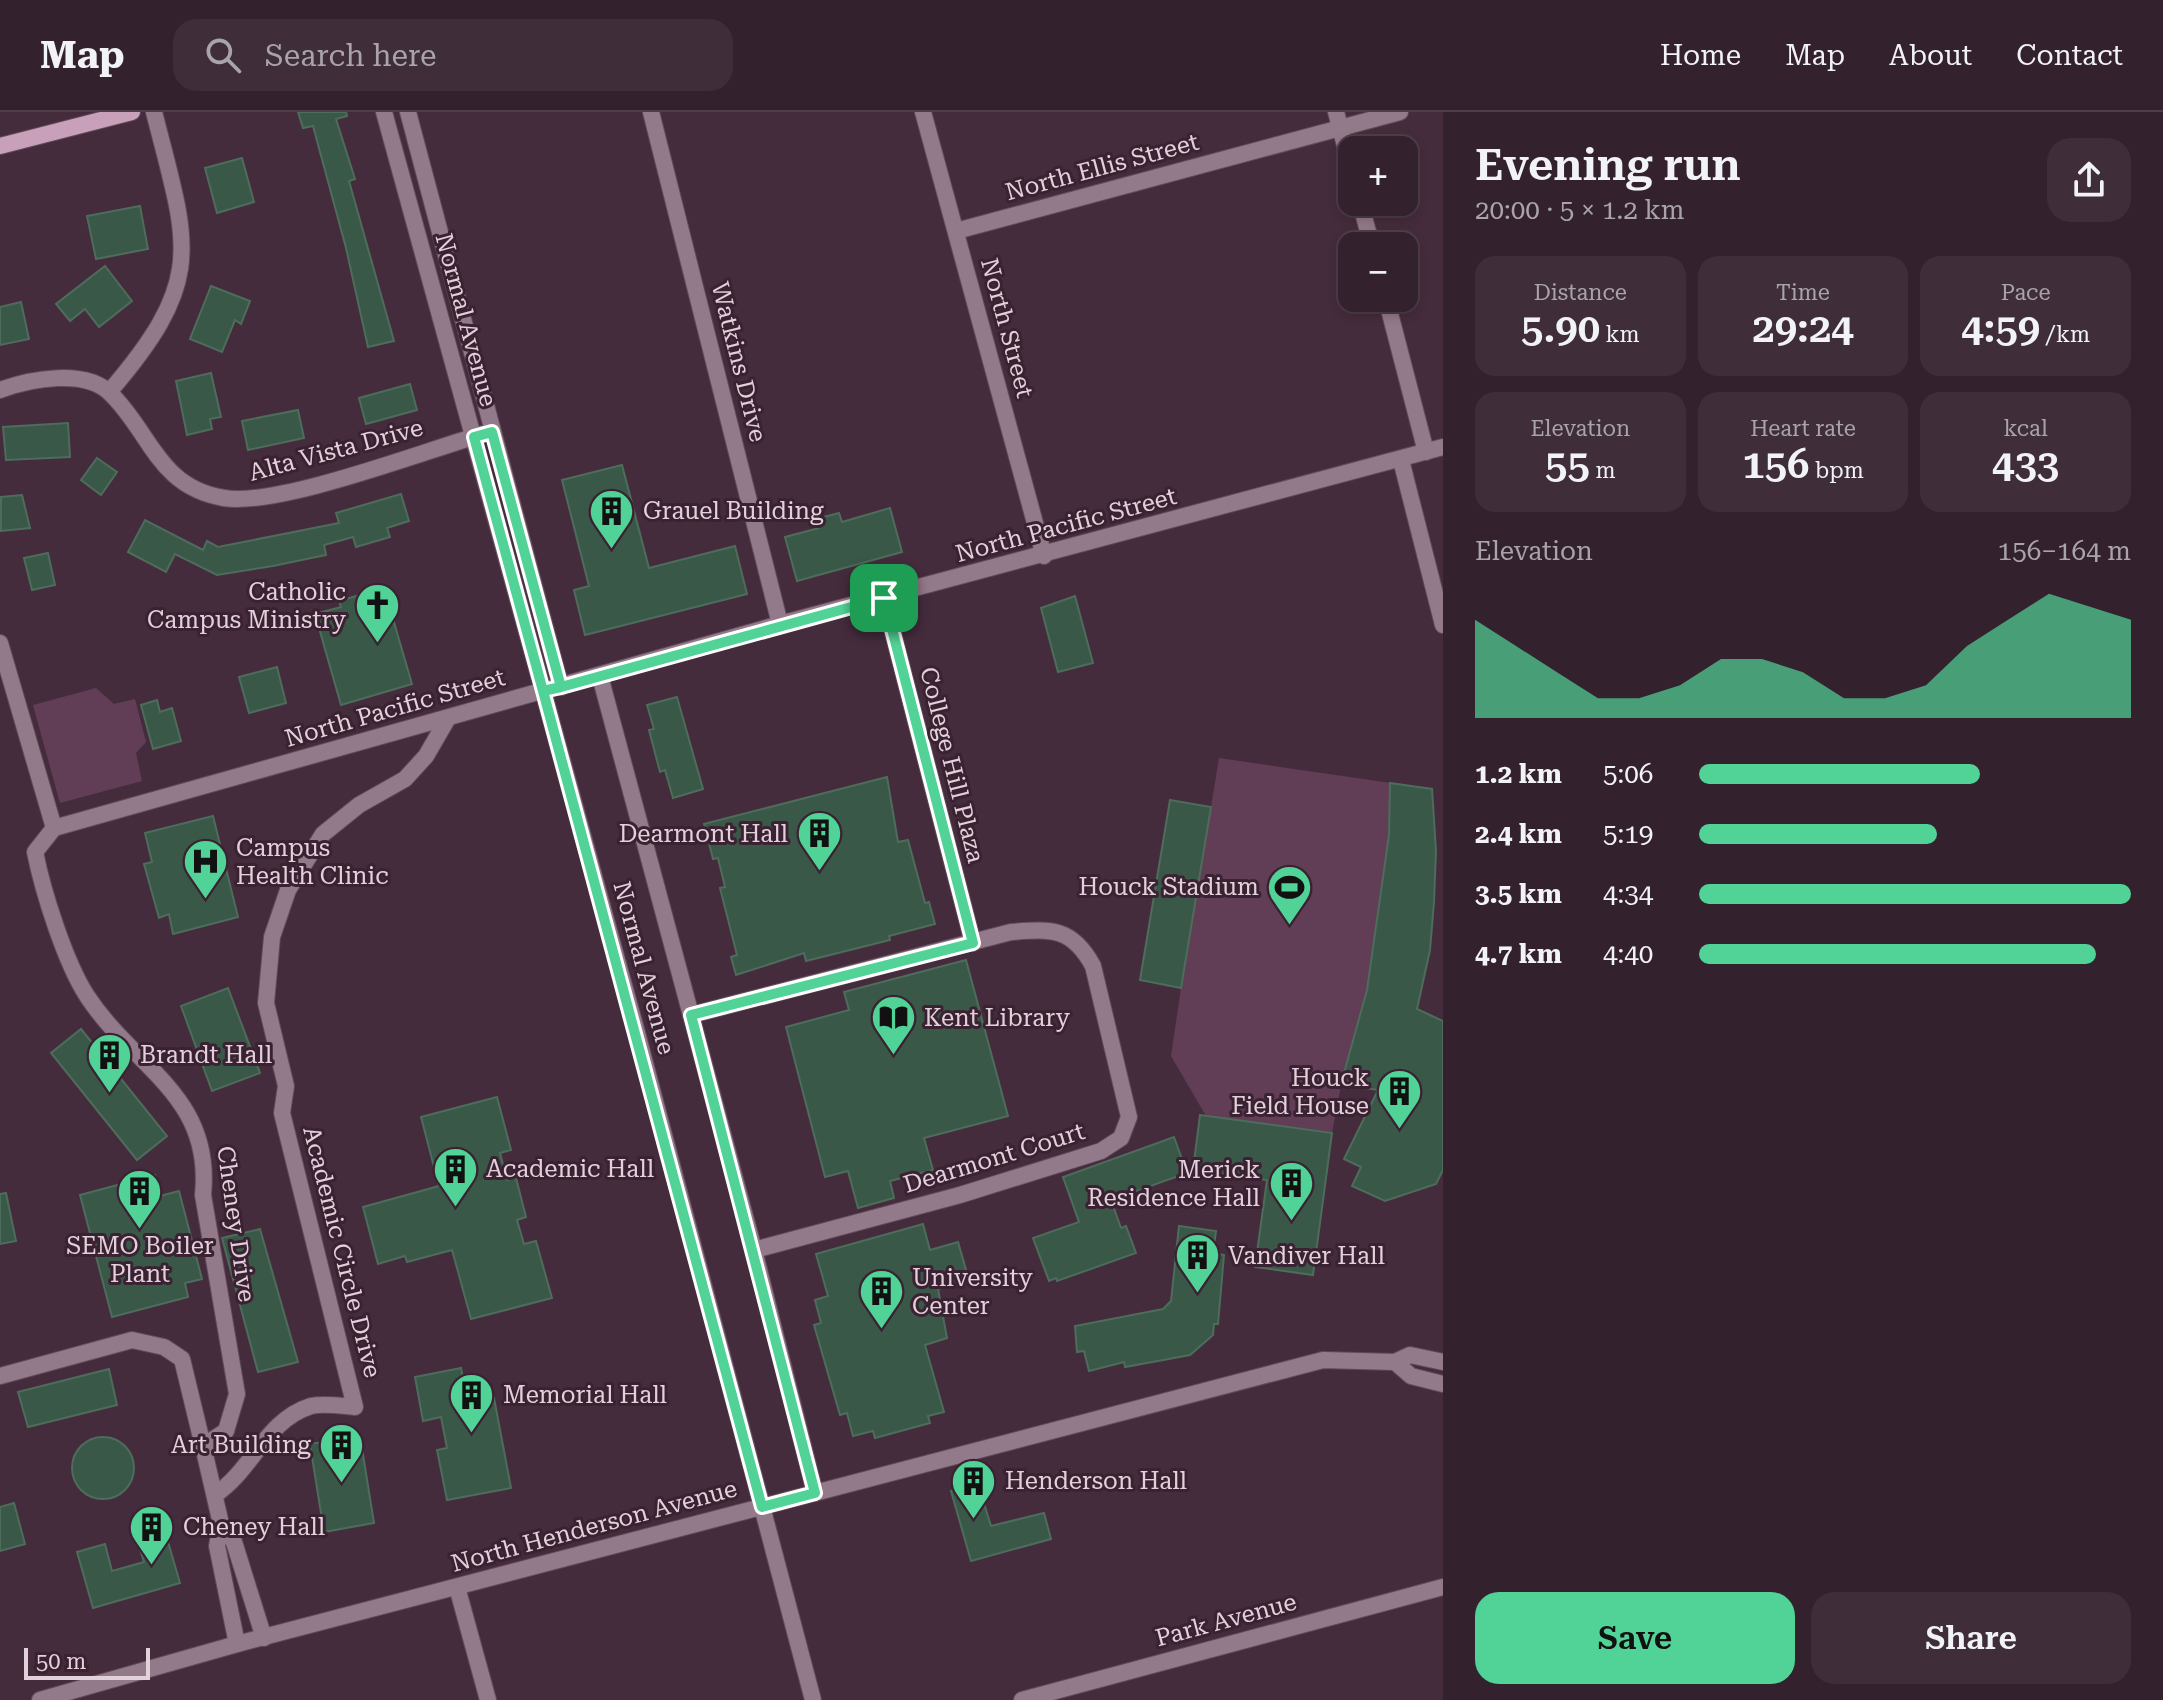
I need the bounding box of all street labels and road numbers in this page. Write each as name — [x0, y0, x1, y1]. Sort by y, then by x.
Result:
street label: North Ellis Street — [1002, 128, 1202, 206]
street label: Normal Avenue — [429, 230, 503, 410]
street label: North Street — [975, 255, 1039, 401]
street label: Watkins Drive — [706, 279, 772, 445]
street label: Alta Vista Drive — [246, 413, 426, 487]
street label: North Pacific Street — [952, 482, 1180, 568]
street label: North Pacific Street — [282, 663, 508, 753]
street label: College Hill Plaza — [914, 664, 990, 866]
street label: Normal Avenue — [607, 878, 681, 1058]
street label: Dearmont Court — [900, 1117, 1088, 1199]
street label: Academic Circle Drive — [297, 1123, 387, 1381]
street label: Cheney Drive — [211, 1144, 261, 1304]
street label: North Henderson Avenue — [448, 1474, 740, 1578]
street label: Park Avenue — [1152, 1588, 1300, 1652]

